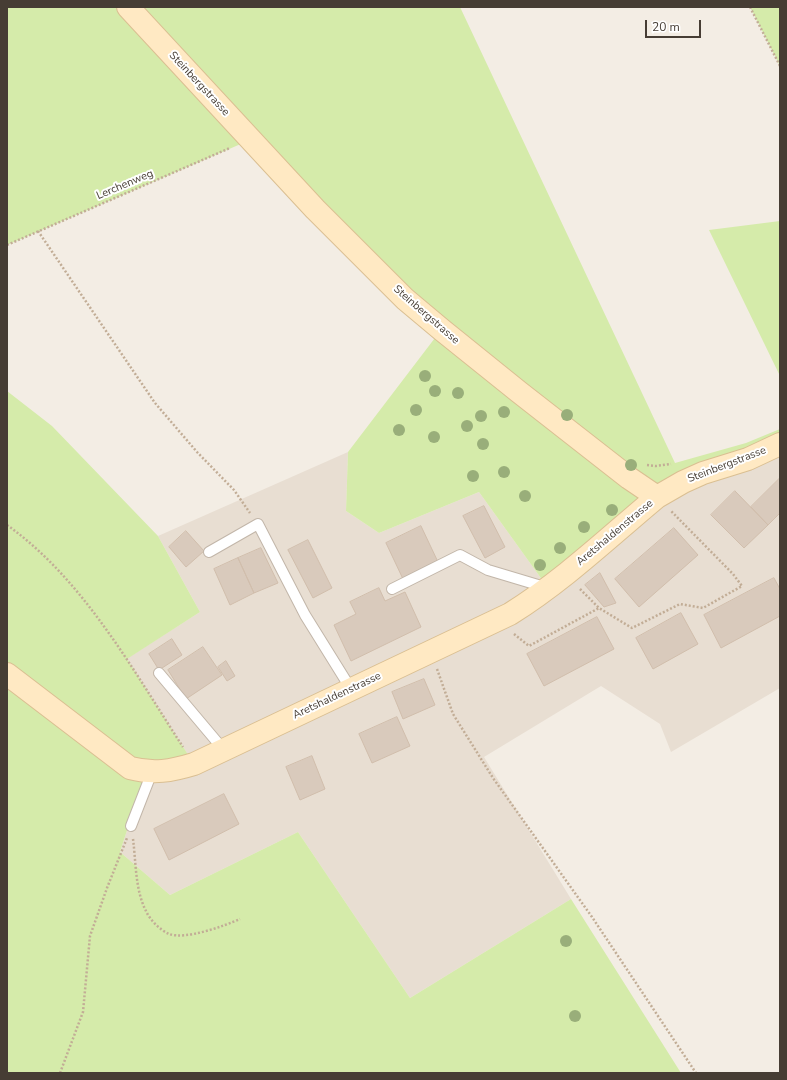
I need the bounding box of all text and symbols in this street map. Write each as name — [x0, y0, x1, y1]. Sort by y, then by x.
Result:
scale bar — [647, 12, 703, 38]
text: 20 m — [652, 19, 680, 35]
street label: Steinbergstrasse — [166, 49, 232, 119]
street label: Lerchenweg — [95, 167, 155, 203]
street label: Steinbergstrasse — [390, 283, 462, 347]
street label: Steinbergstrasse — [686, 444, 768, 486]
street label: Aretshaldenstrasse — [574, 497, 656, 569]
street label: Aretshaldenstrasse — [291, 670, 383, 722]

